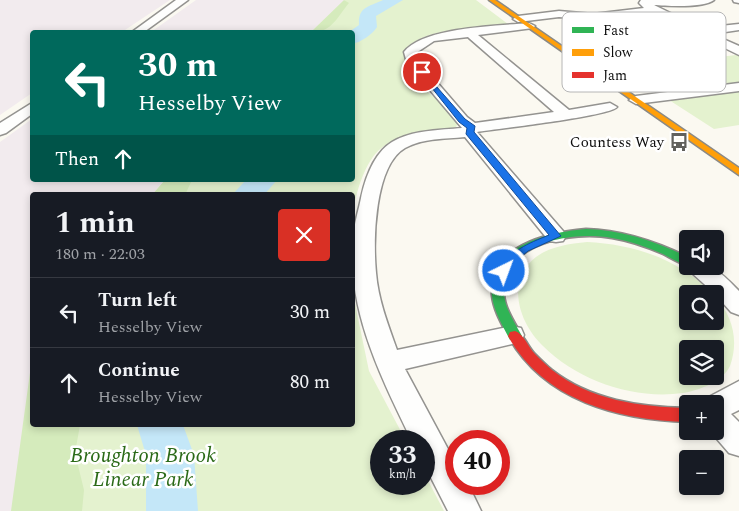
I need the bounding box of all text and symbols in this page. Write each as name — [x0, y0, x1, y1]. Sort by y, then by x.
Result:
legend — [562, 12, 726, 92]
text: Fast — [603, 20, 629, 41]
text: 30 m — [138, 39, 218, 92]
text: Slow — [603, 42, 633, 63]
icon: left — [55, 50, 120, 115]
pin — [401, 51, 443, 93]
icon: arrive — [408, 58, 436, 86]
text: Jam — [603, 65, 627, 86]
text: Hesselby View — [138, 87, 281, 120]
place label: Countess Way — [570, 131, 665, 154]
bus stop icon: Countess Way — [668, 131, 690, 153]
text: Then — [55, 145, 99, 174]
icon: ahead — [109, 145, 137, 173]
text: 1 min — [55, 200, 135, 246]
button: close — [278, 209, 330, 261]
map controls — [679, 230, 724, 495]
button: sound — [679, 230, 724, 275]
text: 180 m · 22:03 — [55, 242, 145, 266]
position arrow — [477, 244, 529, 296]
button: search — [679, 285, 724, 330]
text: Turn left — [98, 286, 177, 315]
text: 30 m — [290, 298, 330, 327]
icon: left — [55, 299, 83, 327]
text: Hesselby View — [98, 315, 202, 339]
button: layers — [679, 340, 724, 385]
text: Continue — [98, 356, 180, 385]
text: 80 m — [290, 368, 330, 397]
icon: ahead — [55, 369, 83, 397]
text: Hesselby View — [98, 385, 202, 409]
button: + — [679, 395, 724, 440]
speed limit sign: 40 — [445, 430, 510, 495]
text: 33 — [388, 437, 417, 475]
park label: Broughton Brook Linear Park — [70, 440, 216, 496]
button: − — [679, 450, 724, 495]
text: km/h — [389, 465, 416, 484]

